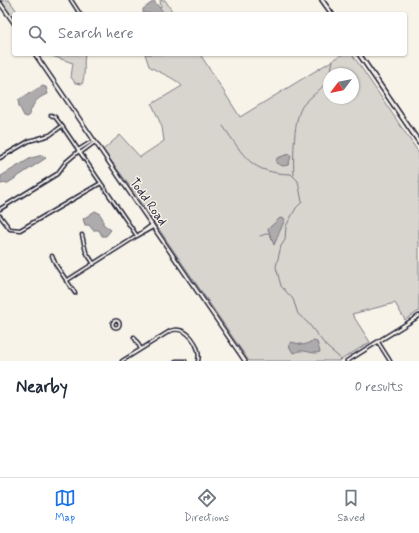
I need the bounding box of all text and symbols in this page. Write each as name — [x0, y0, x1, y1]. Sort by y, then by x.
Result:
search box — [12, 12, 407, 56]
icon: search — [26, 23, 48, 45]
text: Search here — [58, 24, 134, 44]
north arrow — [323, 68, 359, 104]
street label: Todd Road — [125, 175, 171, 229]
text: Nearby — [16, 376, 68, 398]
text: 0 results — [355, 379, 403, 396]
tab: Map — [54, 487, 76, 525]
tab: Directions — [184, 487, 229, 525]
tab: Saved — [337, 487, 365, 525]

